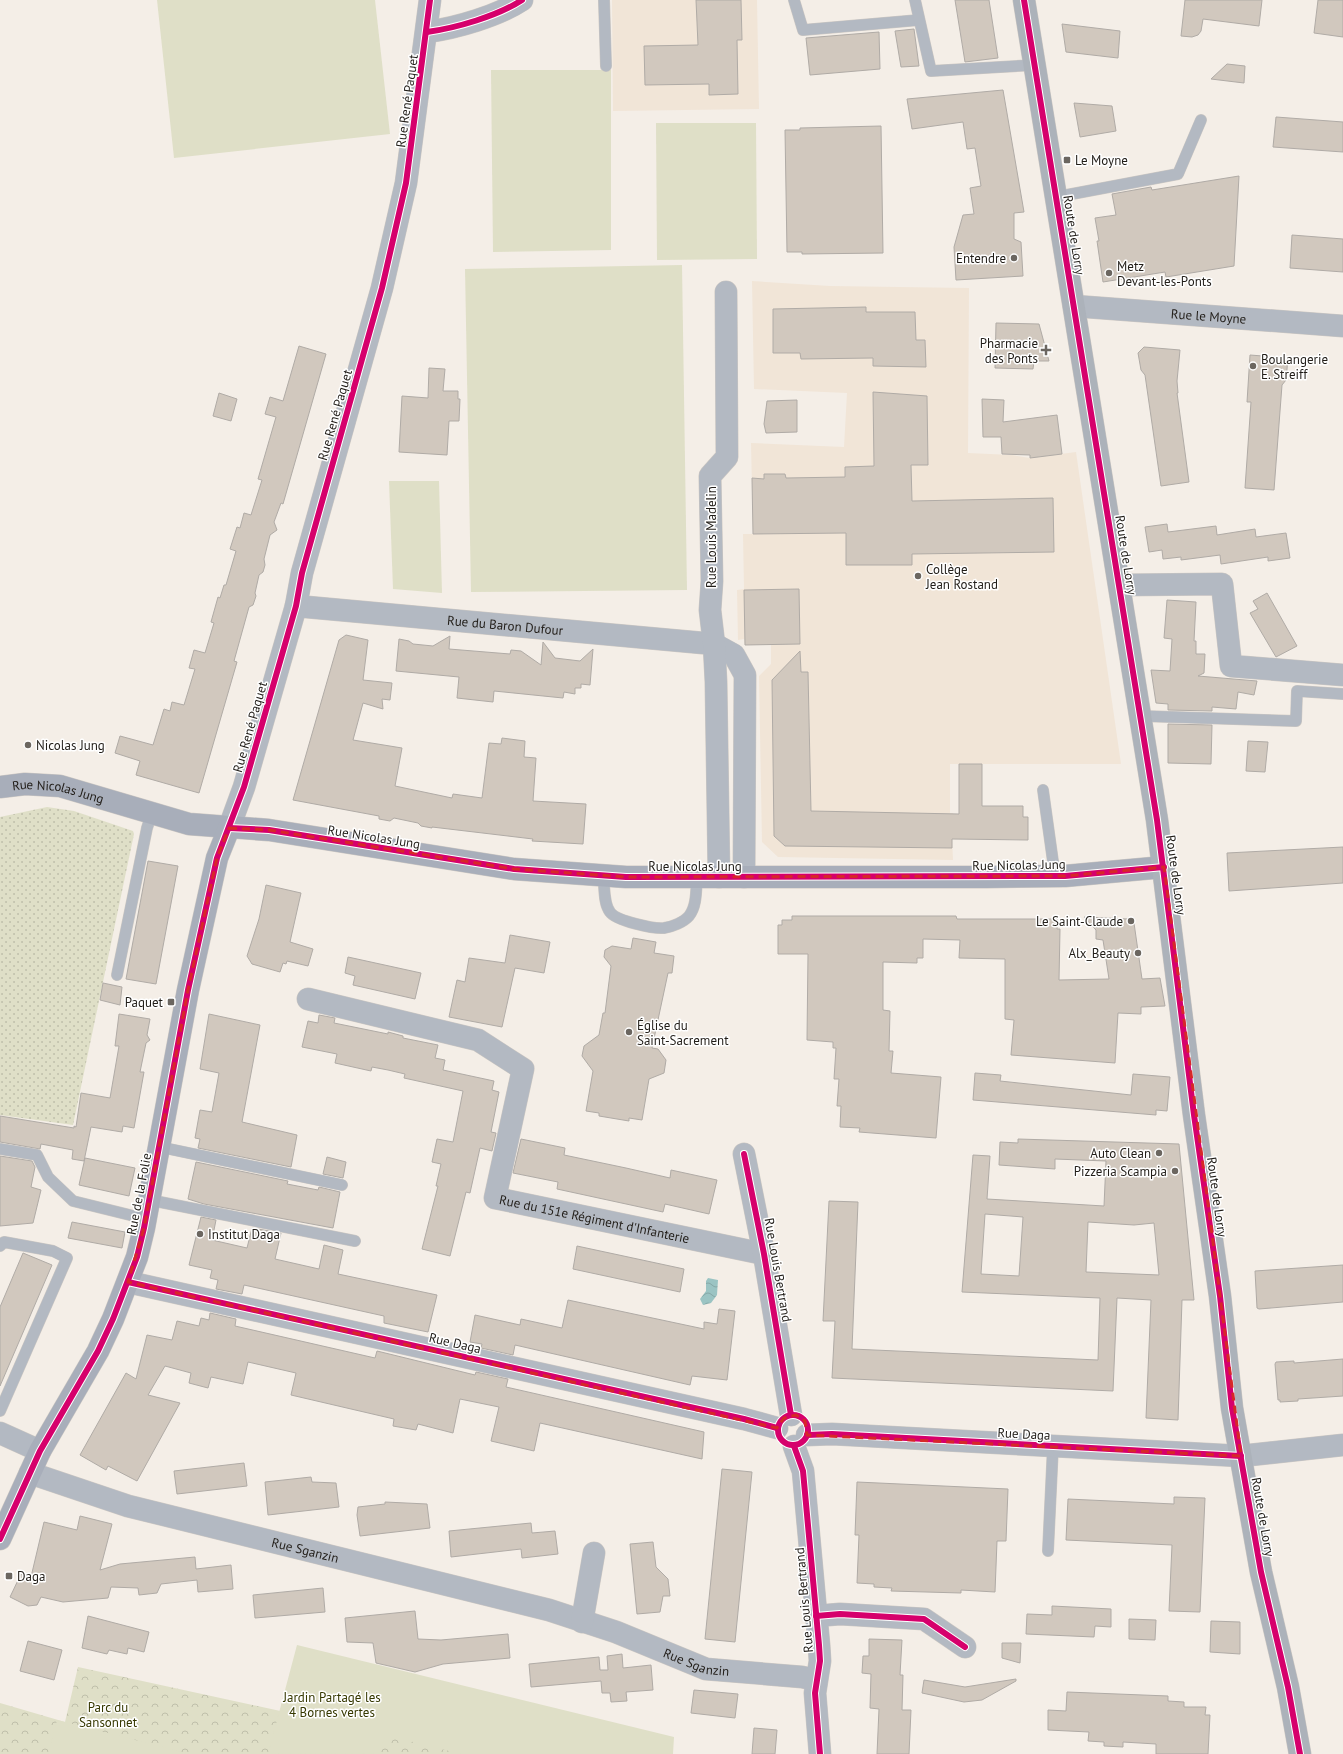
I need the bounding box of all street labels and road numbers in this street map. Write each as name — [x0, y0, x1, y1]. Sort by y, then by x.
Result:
street label: Rue René Paquet — [392, 53, 422, 149]
street label: Route de Lorry — [1059, 194, 1089, 276]
street label: Rue le Moyne — [1170, 305, 1247, 327]
street label: Rue René Paquet — [314, 367, 356, 462]
street label: Rue Louis Madelin — [703, 486, 720, 588]
street label: Route de Lorry — [1111, 514, 1141, 596]
street label: Rue du Baron Dufour — [446, 611, 564, 639]
street label: Rue René Paquet — [229, 679, 271, 774]
street label: Rue Nicolas Jung — [11, 775, 106, 807]
street label: Rue Nicolas Jung — [326, 821, 422, 853]
street label: Route de Lorry — [1162, 834, 1190, 916]
street label: Rue Nicolas Jung — [972, 856, 1066, 874]
street label: Rue Nicolas Jung — [648, 858, 742, 875]
street label: Rue de la Folie — [123, 1152, 155, 1236]
street label: Route de Lorry — [1203, 1156, 1231, 1238]
street label: Rue du 151e Régiment d'Infanterie — [498, 1191, 691, 1247]
street label: Rue Louis Bertrand — [760, 1217, 796, 1323]
street label: Rue Daga — [427, 1329, 483, 1357]
street label: Rue Daga — [997, 1424, 1051, 1444]
street label: Route de Lorry — [1248, 1476, 1278, 1558]
street label: Rue Sganzin — [270, 1533, 341, 1566]
street label: Rue Louis Bertrand — [791, 1547, 817, 1653]
street label: Rue Sganzin — [661, 1644, 730, 1679]

